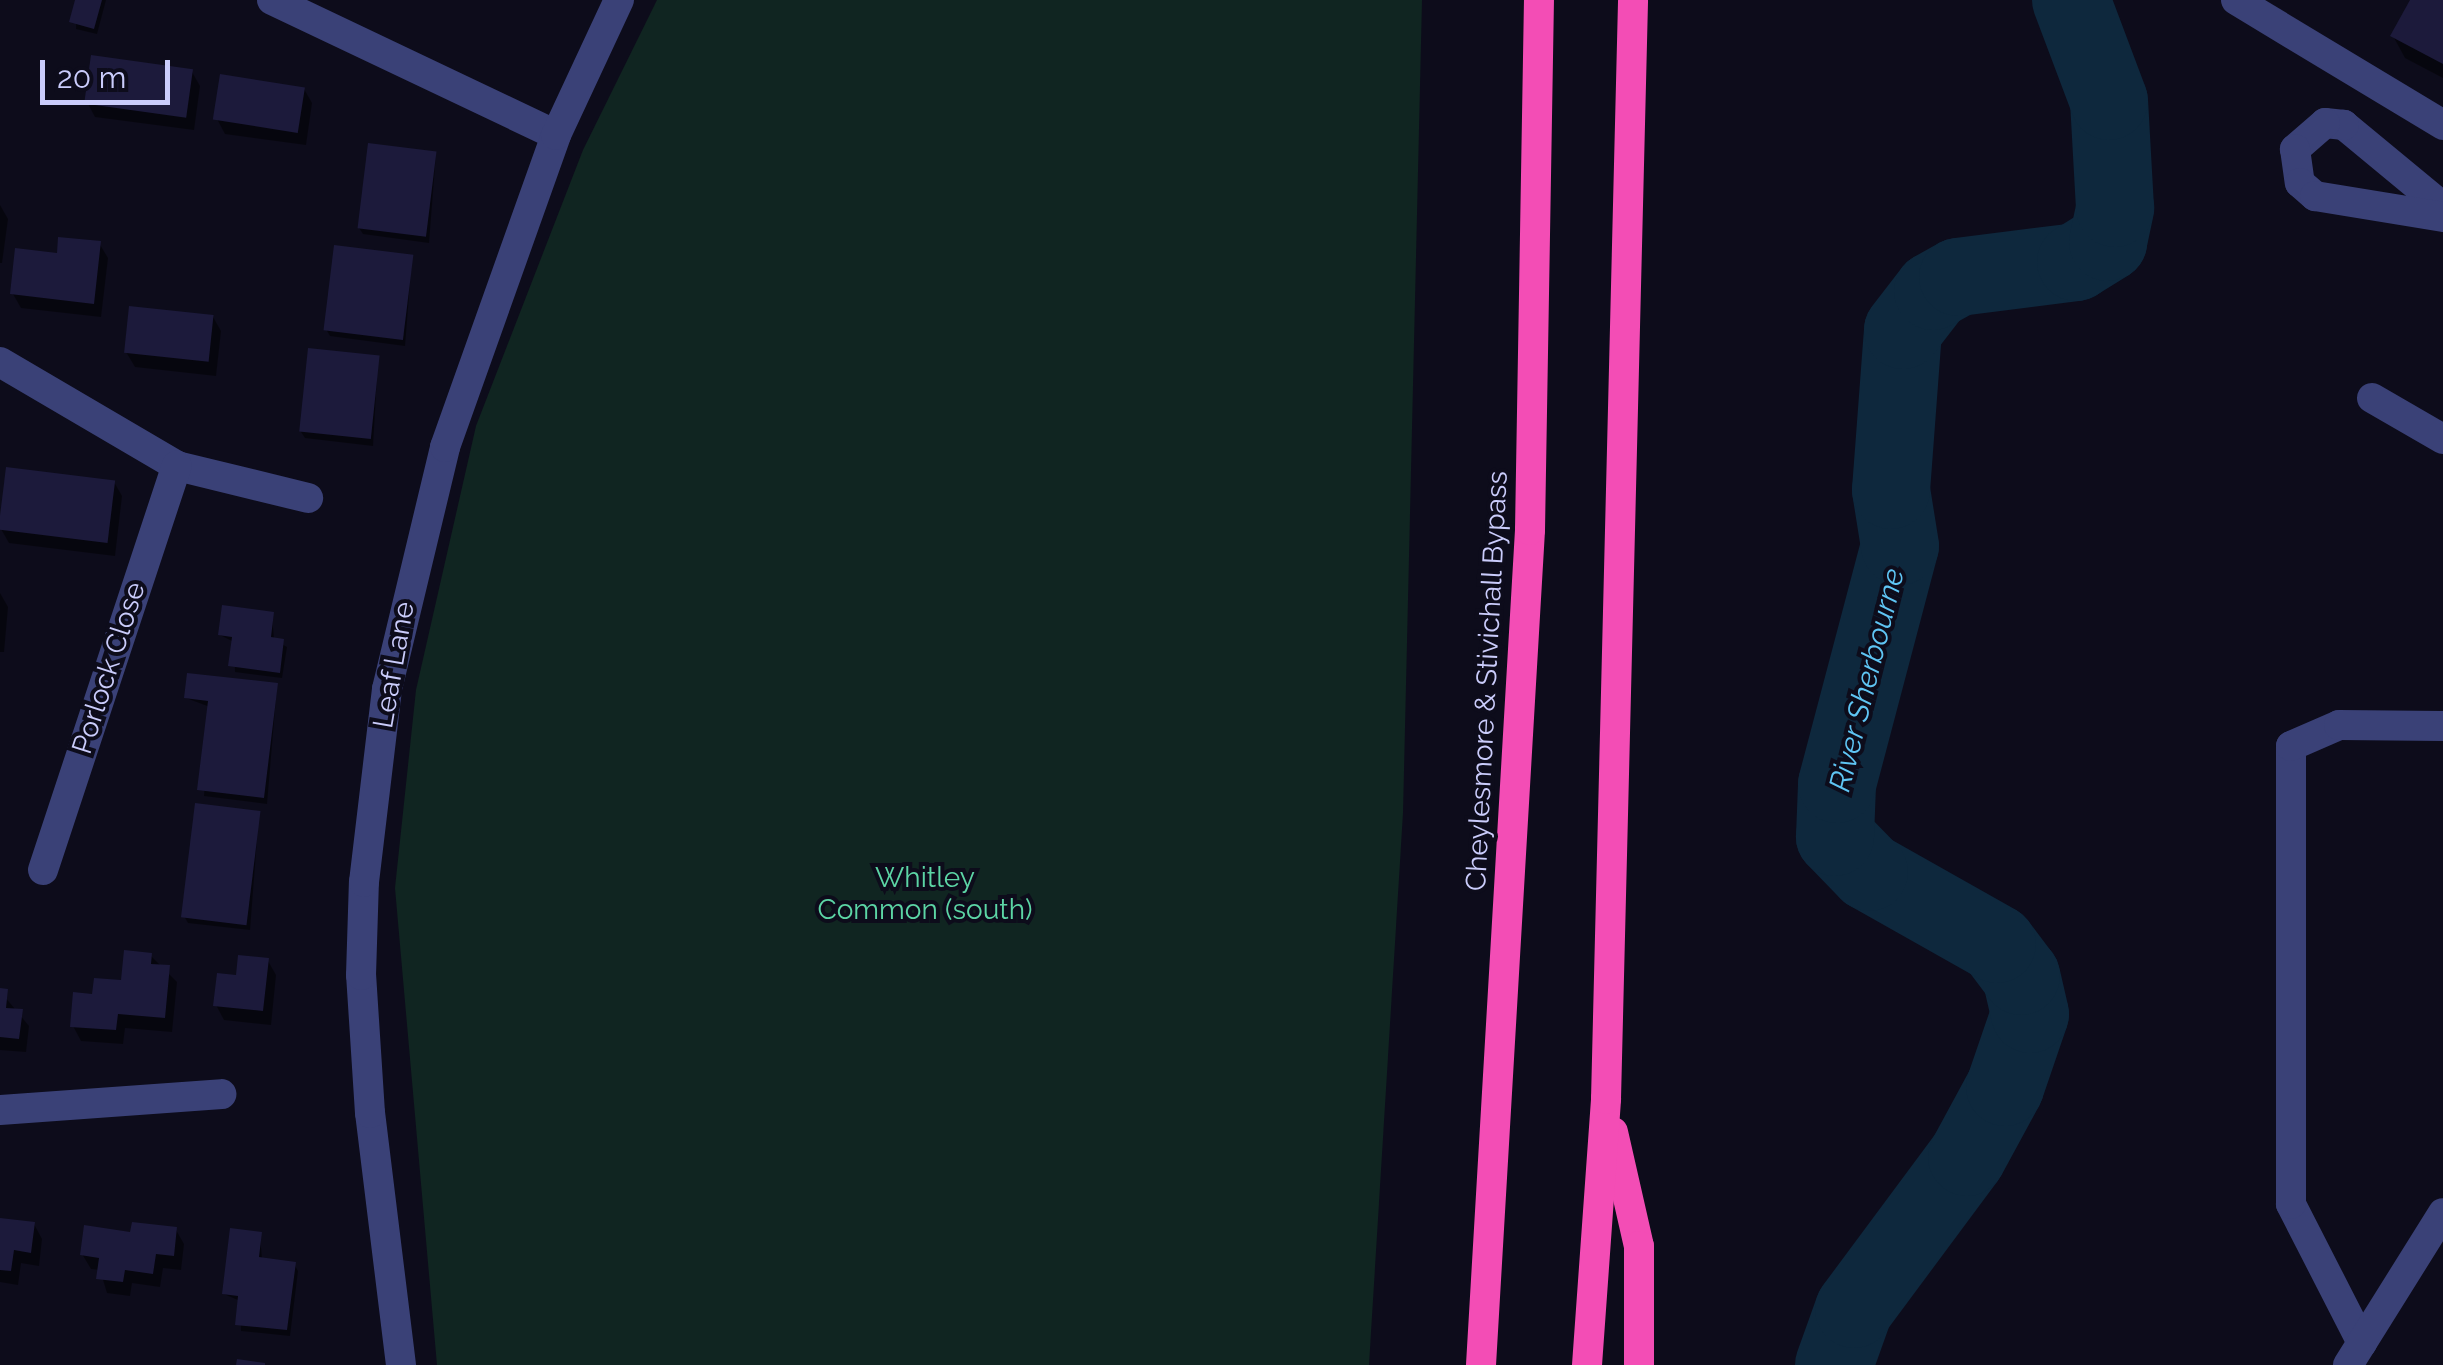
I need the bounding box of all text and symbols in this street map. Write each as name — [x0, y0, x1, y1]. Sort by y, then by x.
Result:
scale bar — [45, 40, 175, 102]
text: 20 m — [57, 60, 126, 95]
street label: Cheylesmore & Stivichall Bypass — [1459, 470, 1515, 892]
water label: River Sherbourne — [1822, 564, 1912, 796]
street label: Porlock Close — [65, 578, 153, 758]
street label: Leaf Lane — [366, 599, 422, 731]
park label: Whitley Common (south) — [817, 861, 1033, 927]

